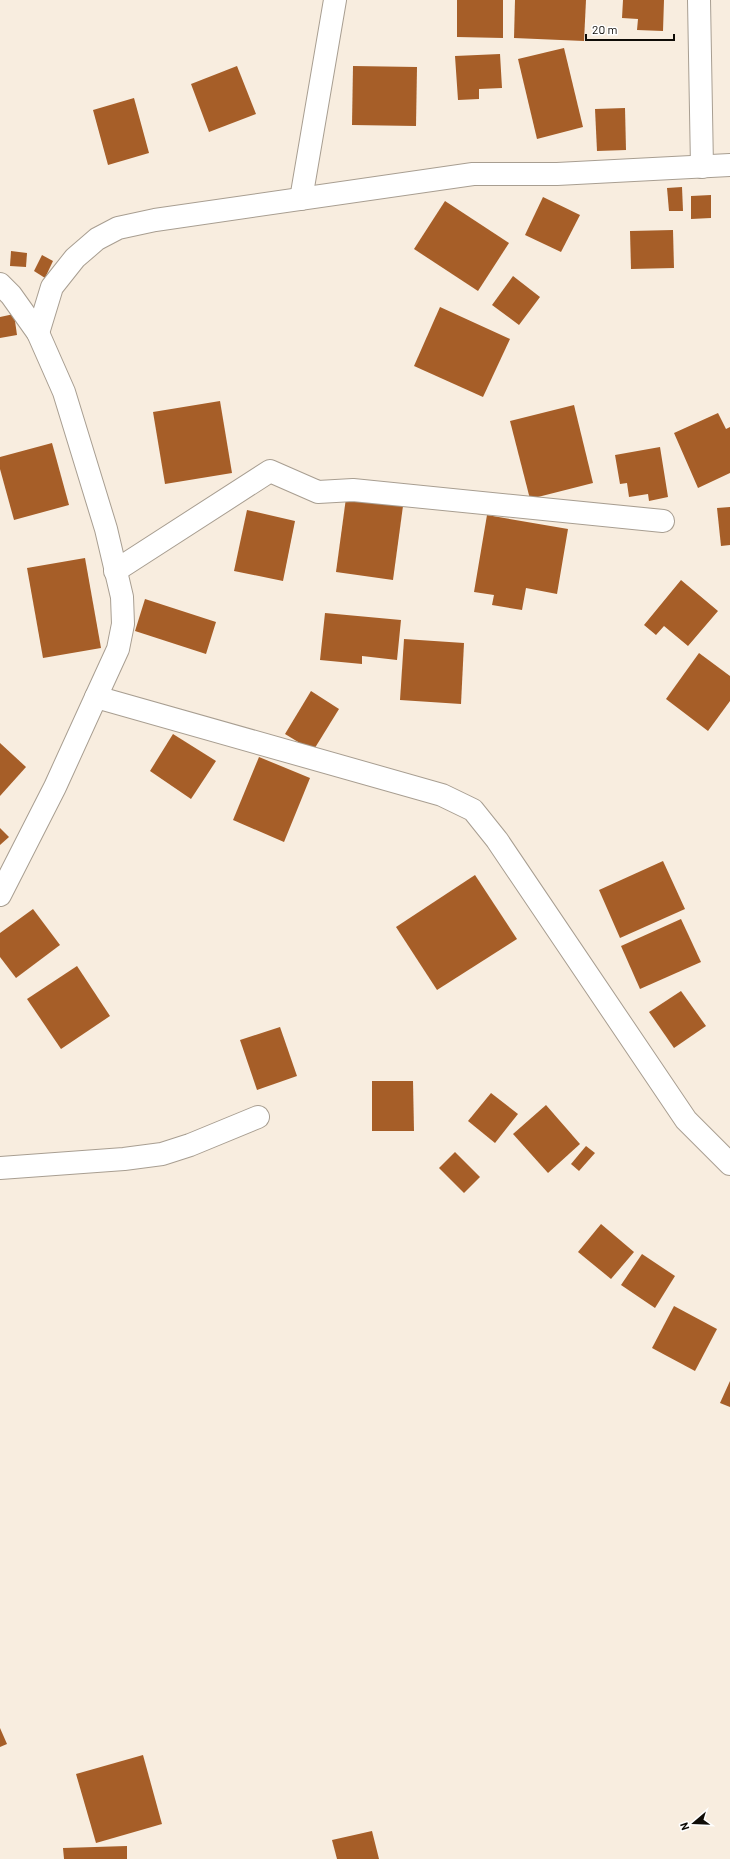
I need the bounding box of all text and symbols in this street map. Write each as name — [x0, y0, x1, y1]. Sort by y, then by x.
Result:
scale bar — [586, 16, 674, 42]
text: 20 m — [592, 22, 618, 36]
north arrow — [674, 1803, 714, 1843]
text: N — [677, 1821, 691, 1832]

